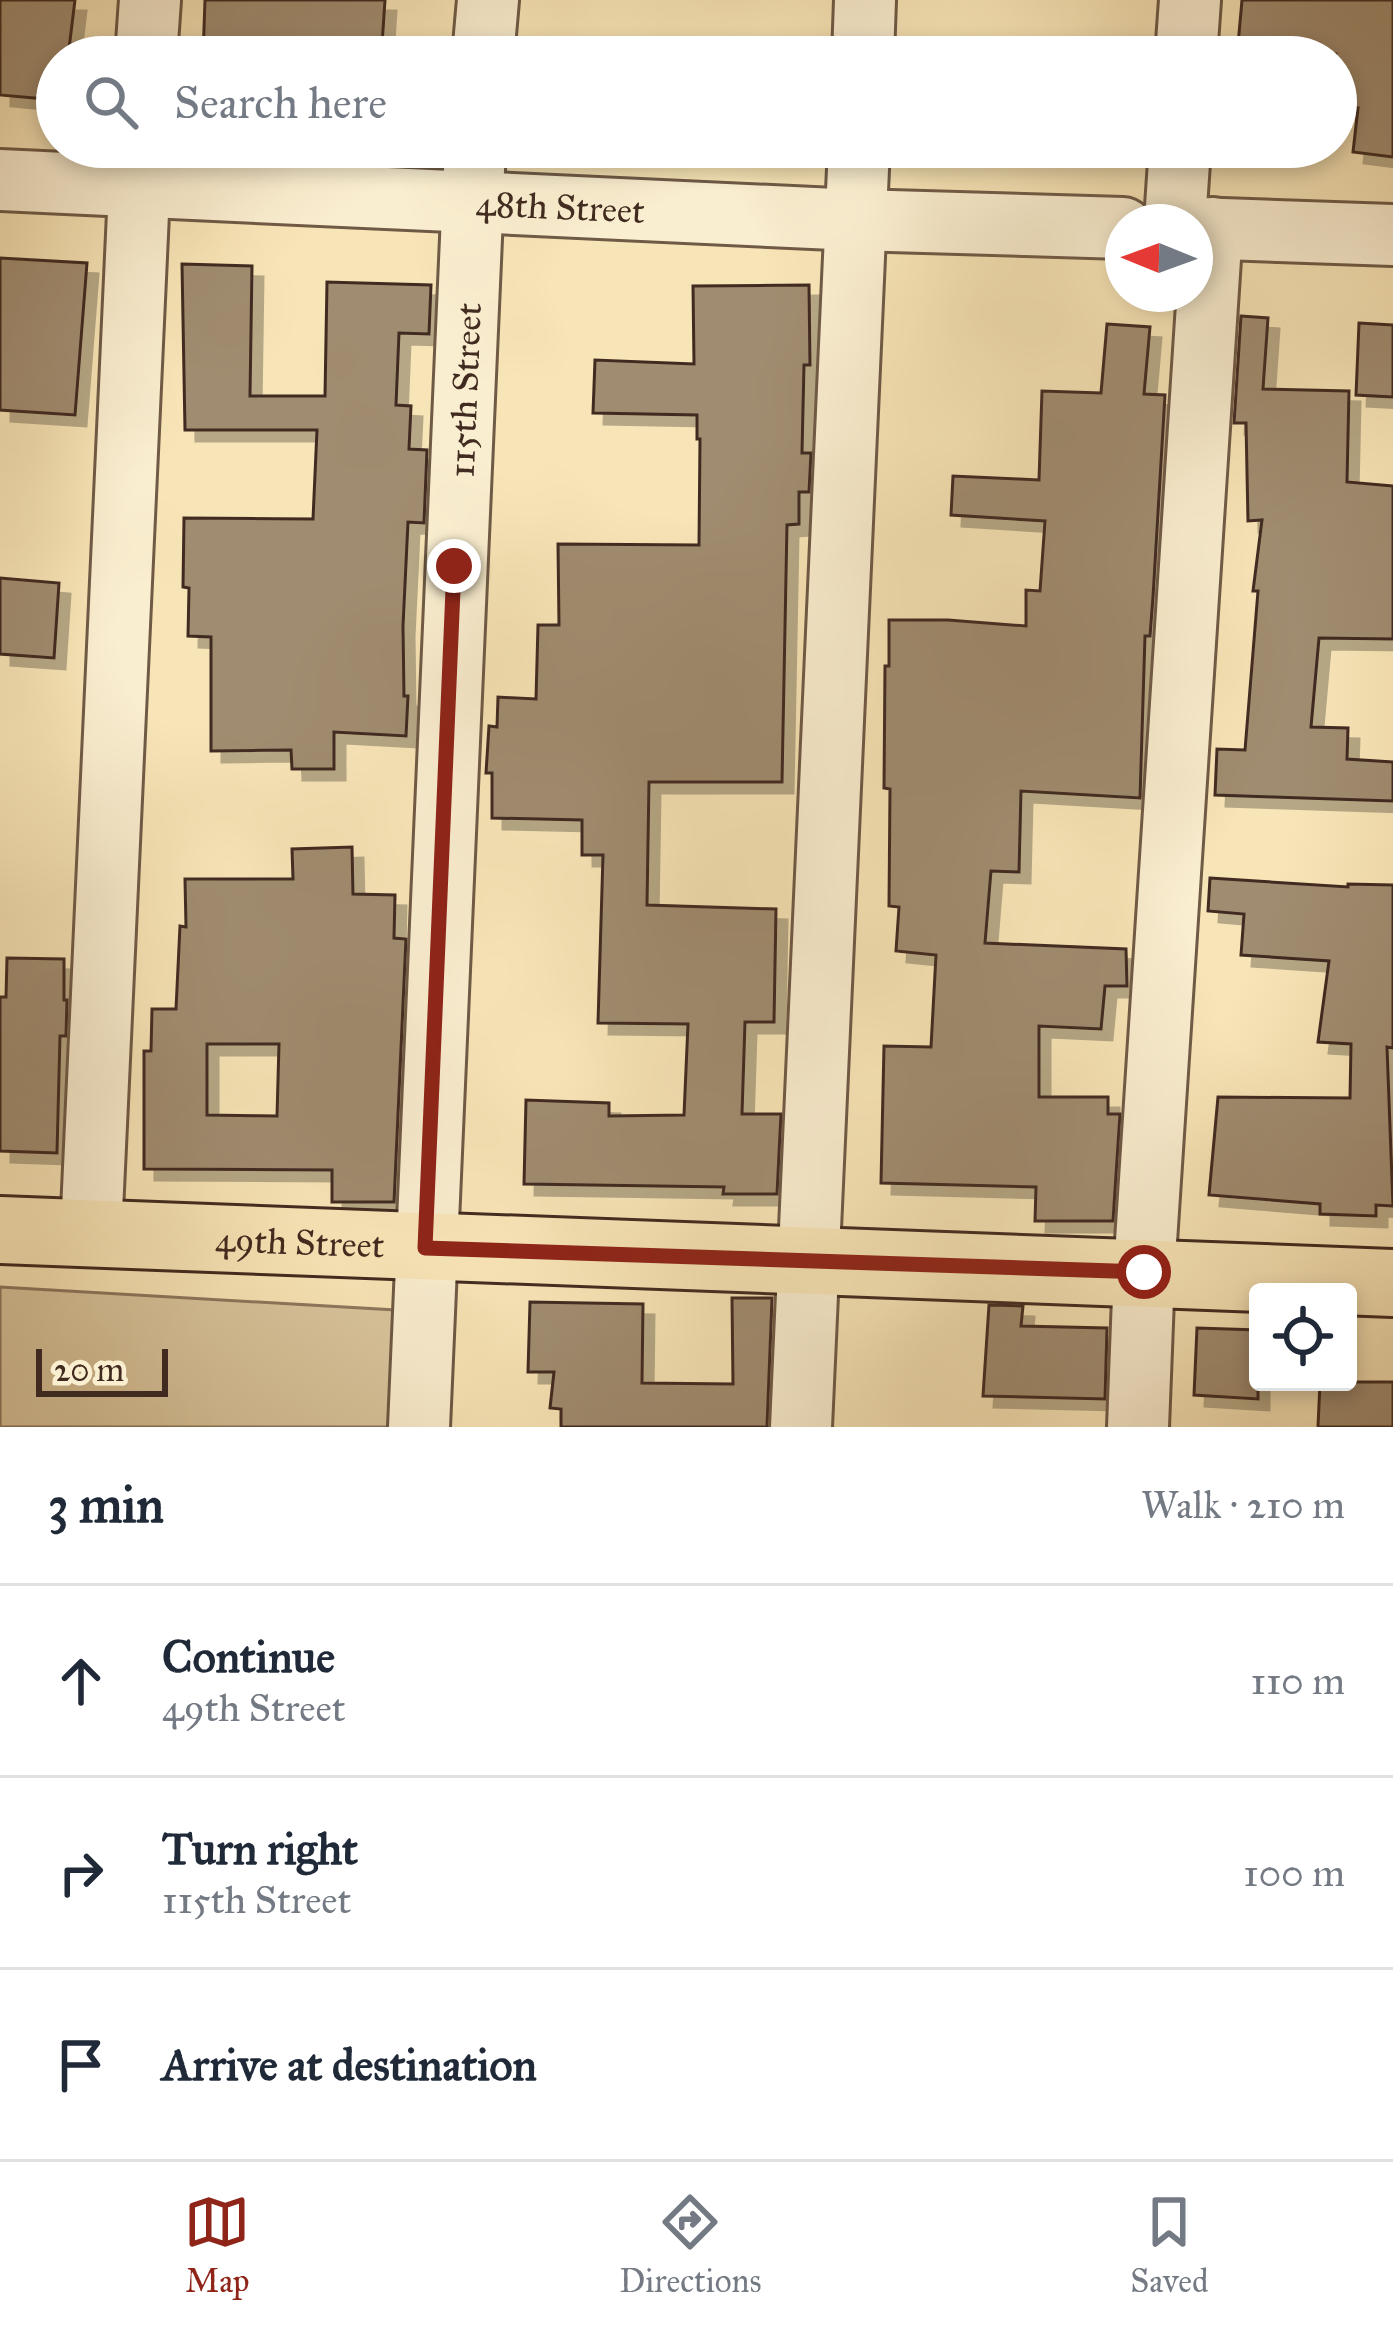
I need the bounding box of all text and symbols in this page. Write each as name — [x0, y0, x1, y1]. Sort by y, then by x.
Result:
search box — [36, 36, 1357, 168]
icon: search — [78, 69, 144, 135]
text: Search here — [174, 75, 387, 130]
street label: 48th Street — [475, 181, 646, 233]
north arrow — [1105, 204, 1213, 312]
street label: 115th Street — [440, 301, 491, 478]
route end — [427, 539, 481, 593]
street label: 49th Street — [214, 1217, 385, 1268]
route start — [1117, 1245, 1171, 1299]
map controls — [1249, 1283, 1357, 1391]
button: locate — [1249, 1283, 1357, 1391]
scale bar — [36, 1343, 168, 1396]
text: 20 m — [54, 1350, 124, 1390]
text: 3 min — [48, 1474, 164, 1536]
text: Walk · 210 m — [1141, 1481, 1345, 1529]
text: Continue — [162, 1629, 335, 1684]
icon: ahead — [48, 1648, 114, 1714]
text: 110 m — [1250, 1657, 1345, 1705]
text: 49th Street — [162, 1684, 345, 1732]
text: Turn right — [162, 1821, 358, 1876]
icon: right — [48, 1840, 114, 1906]
text: 100 m — [1243, 1849, 1345, 1897]
text: 115th Street — [162, 1876, 351, 1924]
icon: arrive — [48, 2032, 114, 2098]
text: Arrive at destination — [162, 2037, 537, 2092]
tab: Map — [184, 2189, 250, 2301]
tab: Directions — [619, 2189, 761, 2301]
tab: Saved — [1130, 2189, 1209, 2301]

